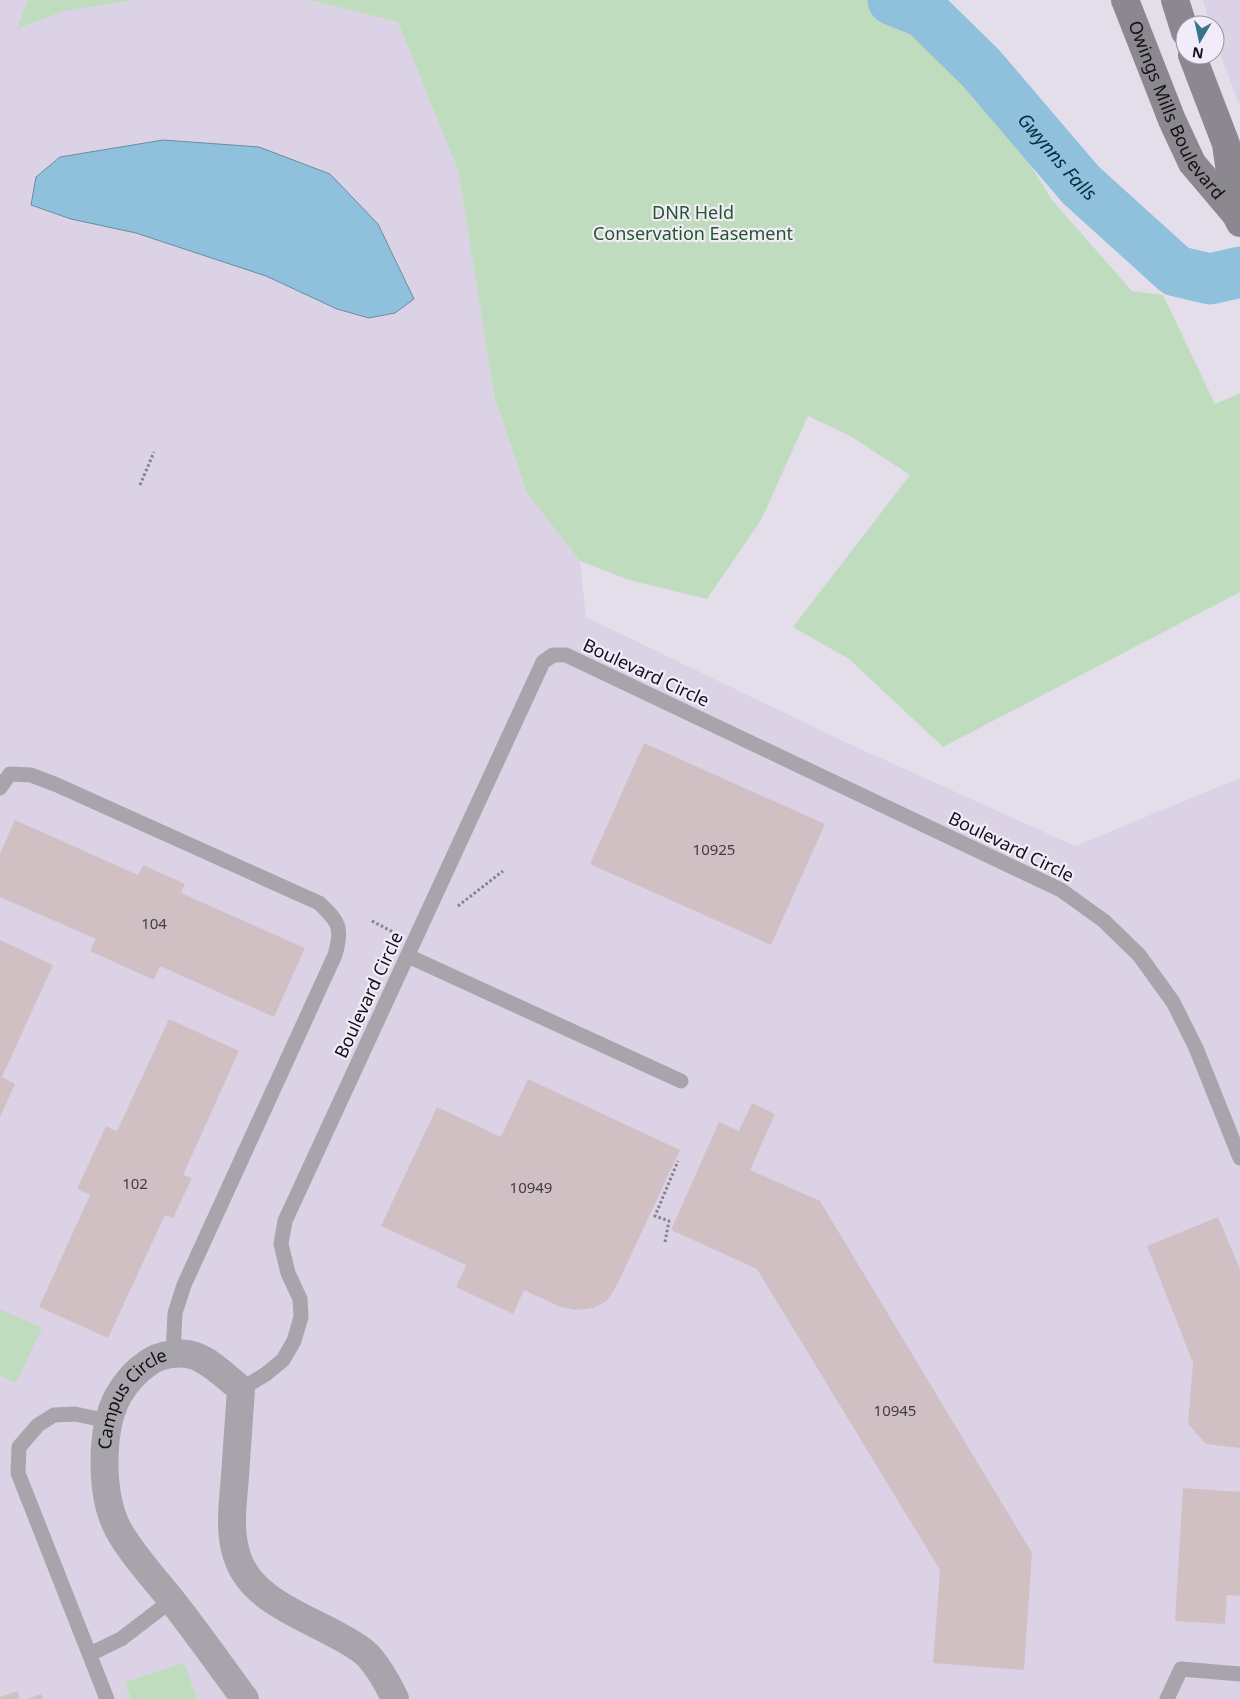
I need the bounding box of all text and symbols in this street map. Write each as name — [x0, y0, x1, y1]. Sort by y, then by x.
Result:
north arrow — [1175, 15, 1225, 65]
street label: Owings Mills Boulevard — [1123, 17, 1231, 204]
text: N — [1191, 43, 1205, 64]
water label: Gwynns Falls — [1012, 107, 1103, 206]
park label: DNR Held Conservation Easement — [593, 200, 794, 245]
street label: Boulevard Circle — [579, 632, 713, 712]
street label: Boulevard Circle — [945, 805, 1078, 887]
house number: 10925 — [693, 839, 735, 859]
house number: 104 — [141, 913, 167, 933]
street label: Boulevard Circle — [328, 928, 408, 1062]
house number: 102 — [122, 1173, 148, 1193]
house number: 10949 — [510, 1177, 552, 1197]
street label: Campus Circle — [92, 1342, 170, 1450]
house number: 10945 — [874, 1400, 916, 1420]

